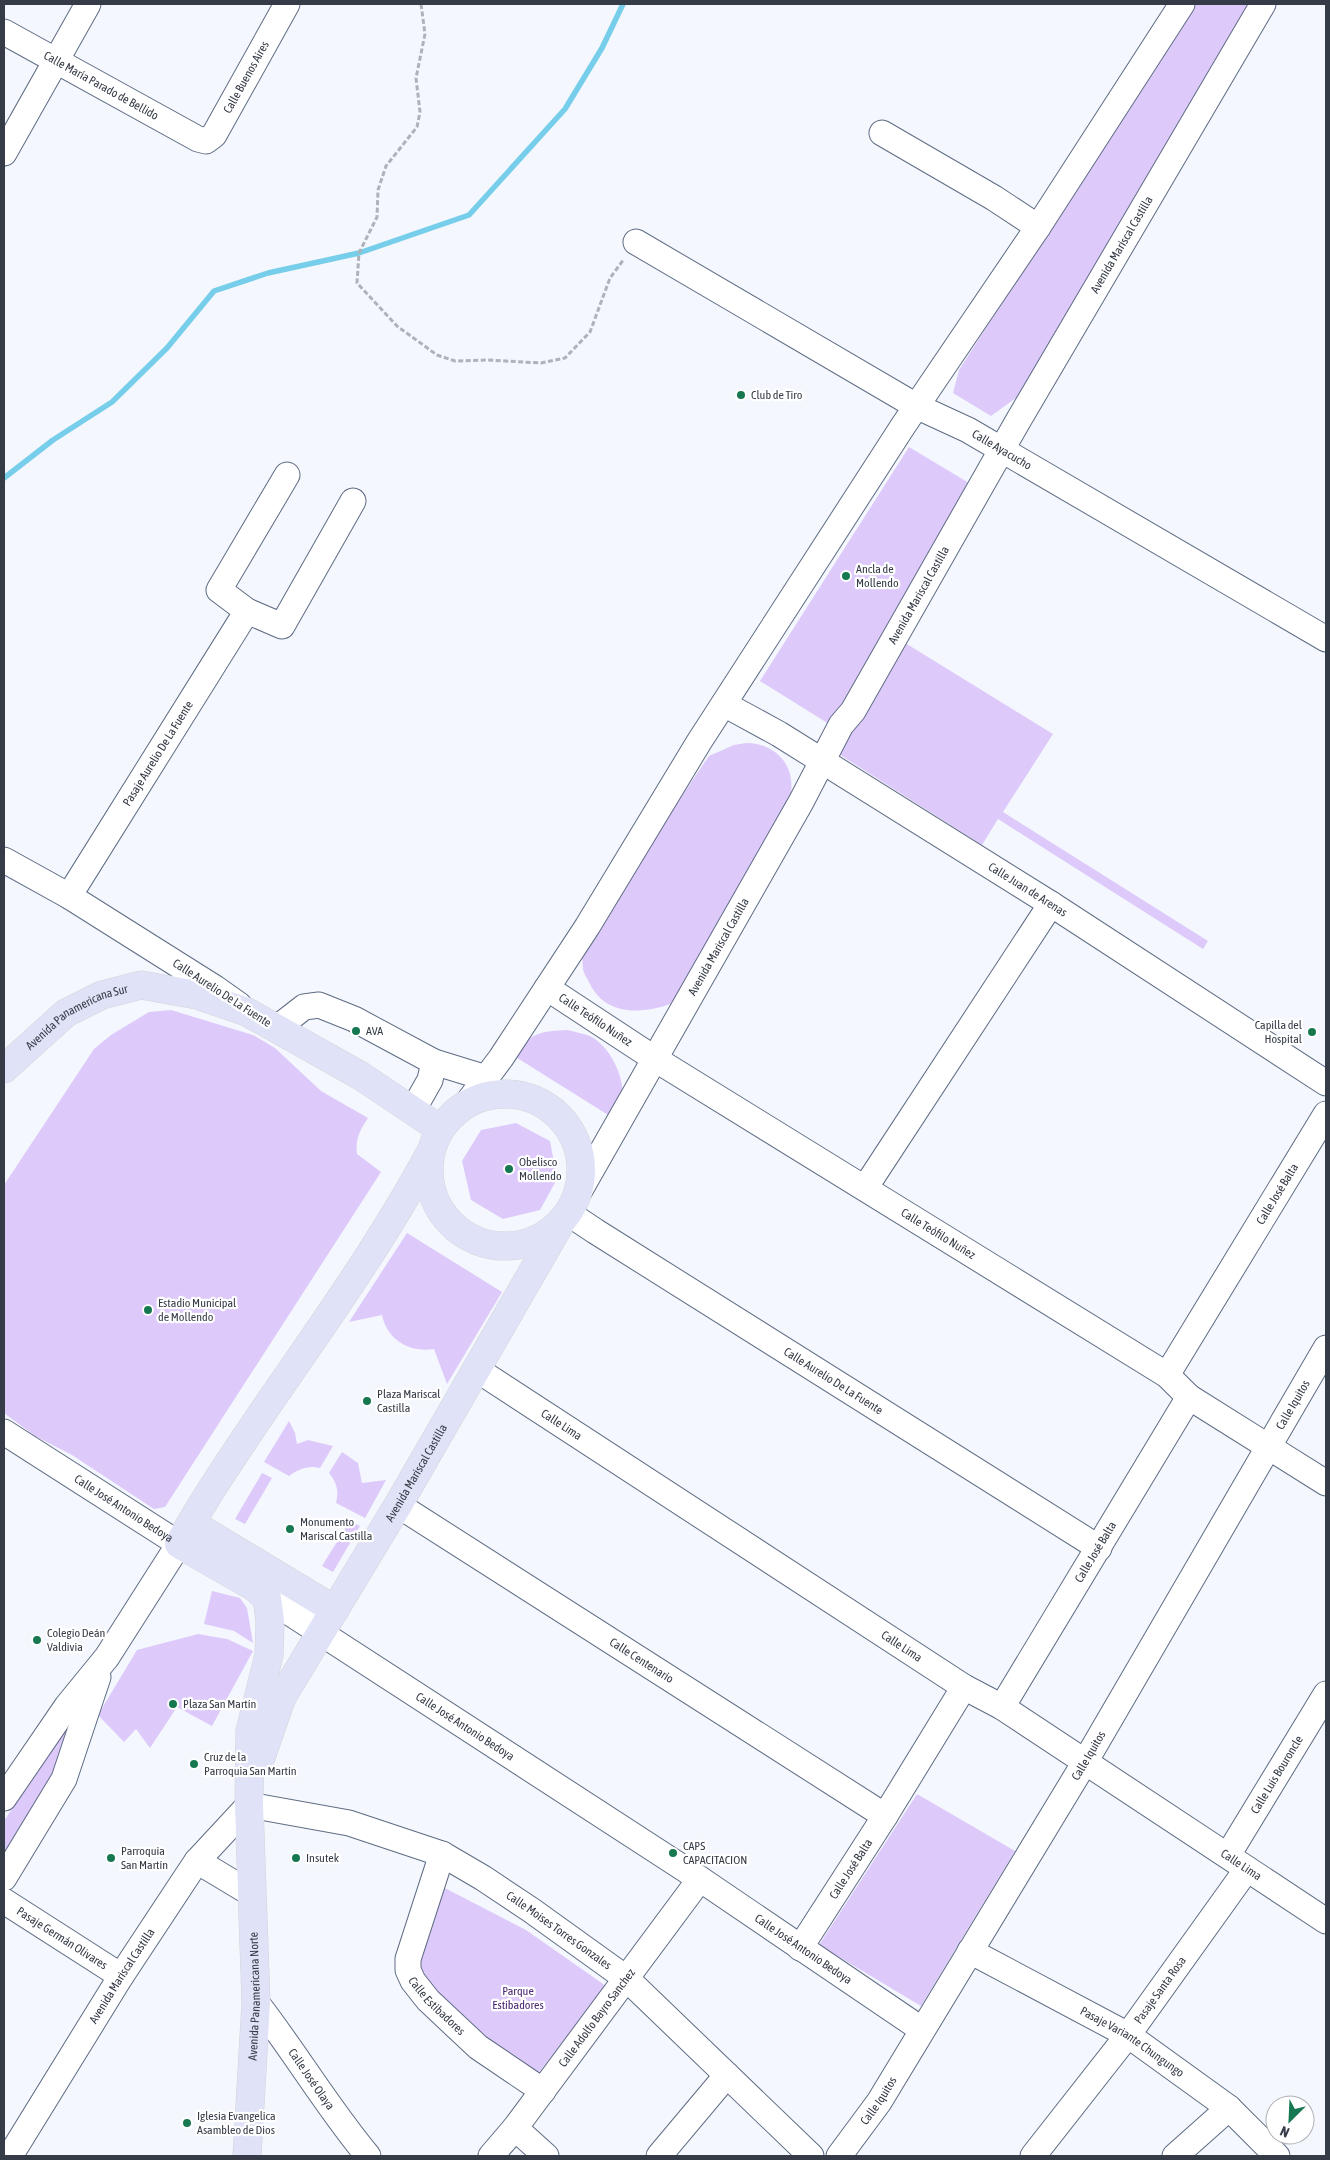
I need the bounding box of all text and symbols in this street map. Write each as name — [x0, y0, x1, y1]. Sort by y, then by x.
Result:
street label: Calle Buenos Aires — [220, 39, 272, 116]
street label: Calle María Parado de Bellido — [41, 48, 161, 123]
street label: Avenida Mariscal Castilla — [1088, 194, 1156, 296]
place label: Club de Tiro — [751, 388, 803, 402]
marker: Club de Tiro — [735, 389, 747, 401]
street label: Calle Ayacucho — [969, 427, 1035, 473]
street label: Avenida Mariscal Castilla — [886, 544, 952, 647]
place label: Ancla de Mollendo — [856, 562, 899, 590]
marker: Ancla de Mollendo — [840, 570, 852, 582]
street label: Pasaje Aurelio De La Fuente — [120, 698, 196, 809]
street label: Calle Juan de Arenas — [986, 860, 1070, 920]
street label: Avenida Mariscal Castilla — [685, 895, 752, 998]
street label: Calle Aurelio De La Fuente — [170, 956, 274, 1030]
street label: Avenida Panamericana Sur — [23, 982, 130, 1053]
street label: Calle Teófilo Nuñez — [556, 991, 635, 1049]
place label: Capilla del Hospital — [1255, 1018, 1303, 1046]
place label: AVA — [366, 1024, 383, 1038]
marker: AVA — [350, 1025, 362, 1037]
marker: Capilla del Hospital — [1306, 1026, 1318, 1038]
place label: Obelisco Mollendo — [519, 1155, 562, 1183]
street label: Calle José Balta — [1253, 1161, 1301, 1227]
marker: Obelisco Mollendo — [503, 1163, 515, 1175]
street label: Calle Teófilo Nuñez — [898, 1206, 979, 1262]
place label: Estadio Municipal de Mollendo — [158, 1296, 237, 1324]
marker: Estadio Municipal de Mollendo — [142, 1304, 154, 1316]
street label: Calle Aurelio De La Fuente — [781, 1344, 886, 1417]
street label: Calle Iquitos — [1273, 1378, 1313, 1432]
place label: Plaza Mariscal Castilla — [377, 1387, 441, 1415]
marker: Plaza Mariscal Castilla — [361, 1395, 373, 1407]
street label: Calle Lima — [538, 1406, 585, 1443]
street label: Avenida Mariscal Castilla — [383, 1422, 450, 1524]
street label: Calle José Antonio Bedoya — [72, 1472, 176, 1545]
place label: Monumento Mariscal Castilla — [300, 1515, 372, 1543]
street label: Calle José Balta — [1072, 1519, 1119, 1585]
marker: Monumento Mariscal Castilla — [284, 1523, 296, 1535]
place label: Colegio Deán Valdivia — [47, 1626, 105, 1654]
street label: Calle Lima — [879, 1628, 925, 1665]
marker: Colegio Deán Valdivia — [31, 1634, 43, 1646]
street label: Calle Centenario — [607, 1635, 676, 1686]
street label: Calle José Antonio Bedoya — [413, 1689, 517, 1764]
place label: Plaza San Martín — [183, 1697, 256, 1711]
marker: Plaza San Martín — [167, 1698, 179, 1710]
street label: Calle Iquitos — [1069, 1728, 1109, 1783]
street label: Calle Luis Bouroncle — [1248, 1733, 1306, 1816]
place label: Cruz de la Parroquia San Martín — [204, 1750, 297, 1778]
marker: Cruz de la Parroquia San Martín — [188, 1758, 200, 1770]
street label: Calle José Balta — [826, 1836, 875, 1902]
place label: CAPS CAPACITACION — [683, 1839, 747, 1867]
place label: Parroquia San Martín — [121, 1844, 168, 1872]
street label: Calle Lima — [1218, 1846, 1264, 1883]
marker: CAPS CAPACITACION — [667, 1847, 679, 1859]
place label: Insutek — [306, 1851, 340, 1865]
marker: Parroquia San Martín — [105, 1852, 117, 1864]
marker: Insutek — [290, 1852, 302, 1864]
street label: Calle Moises Torres Gonzales — [504, 1888, 614, 1972]
street label: Pasaje Germán Olivares — [14, 1904, 110, 1972]
street label: Calle José Antonio Bedoya — [752, 1911, 855, 1987]
street label: Avenida Mariscal Castilla — [86, 1926, 158, 2026]
street label: Avenida Panamericana Norte — [246, 1932, 263, 2061]
street label: Pasaje Santa Rosa — [1131, 1954, 1189, 2027]
street label: Calle Adolfo Bayro Sanchez — [556, 1965, 638, 2070]
street label: Calle Estibadores — [405, 1975, 468, 2038]
park label: Parque Estibadores — [492, 1984, 544, 2012]
street label: Pasaje Variante Chungungo — [1078, 2004, 1187, 2080]
street label: Calle José Olaya — [285, 2046, 337, 2113]
street label: Calle Iquitos — [858, 2074, 900, 2128]
north arrow — [1265, 2095, 1315, 2145]
place label: Iglesia Evangelica Asambleo de Dios — [197, 2109, 276, 2137]
marker: Iglesia Evangelica Asambleo de Dios — [181, 2117, 193, 2129]
text: N — [1278, 2123, 1292, 2141]

